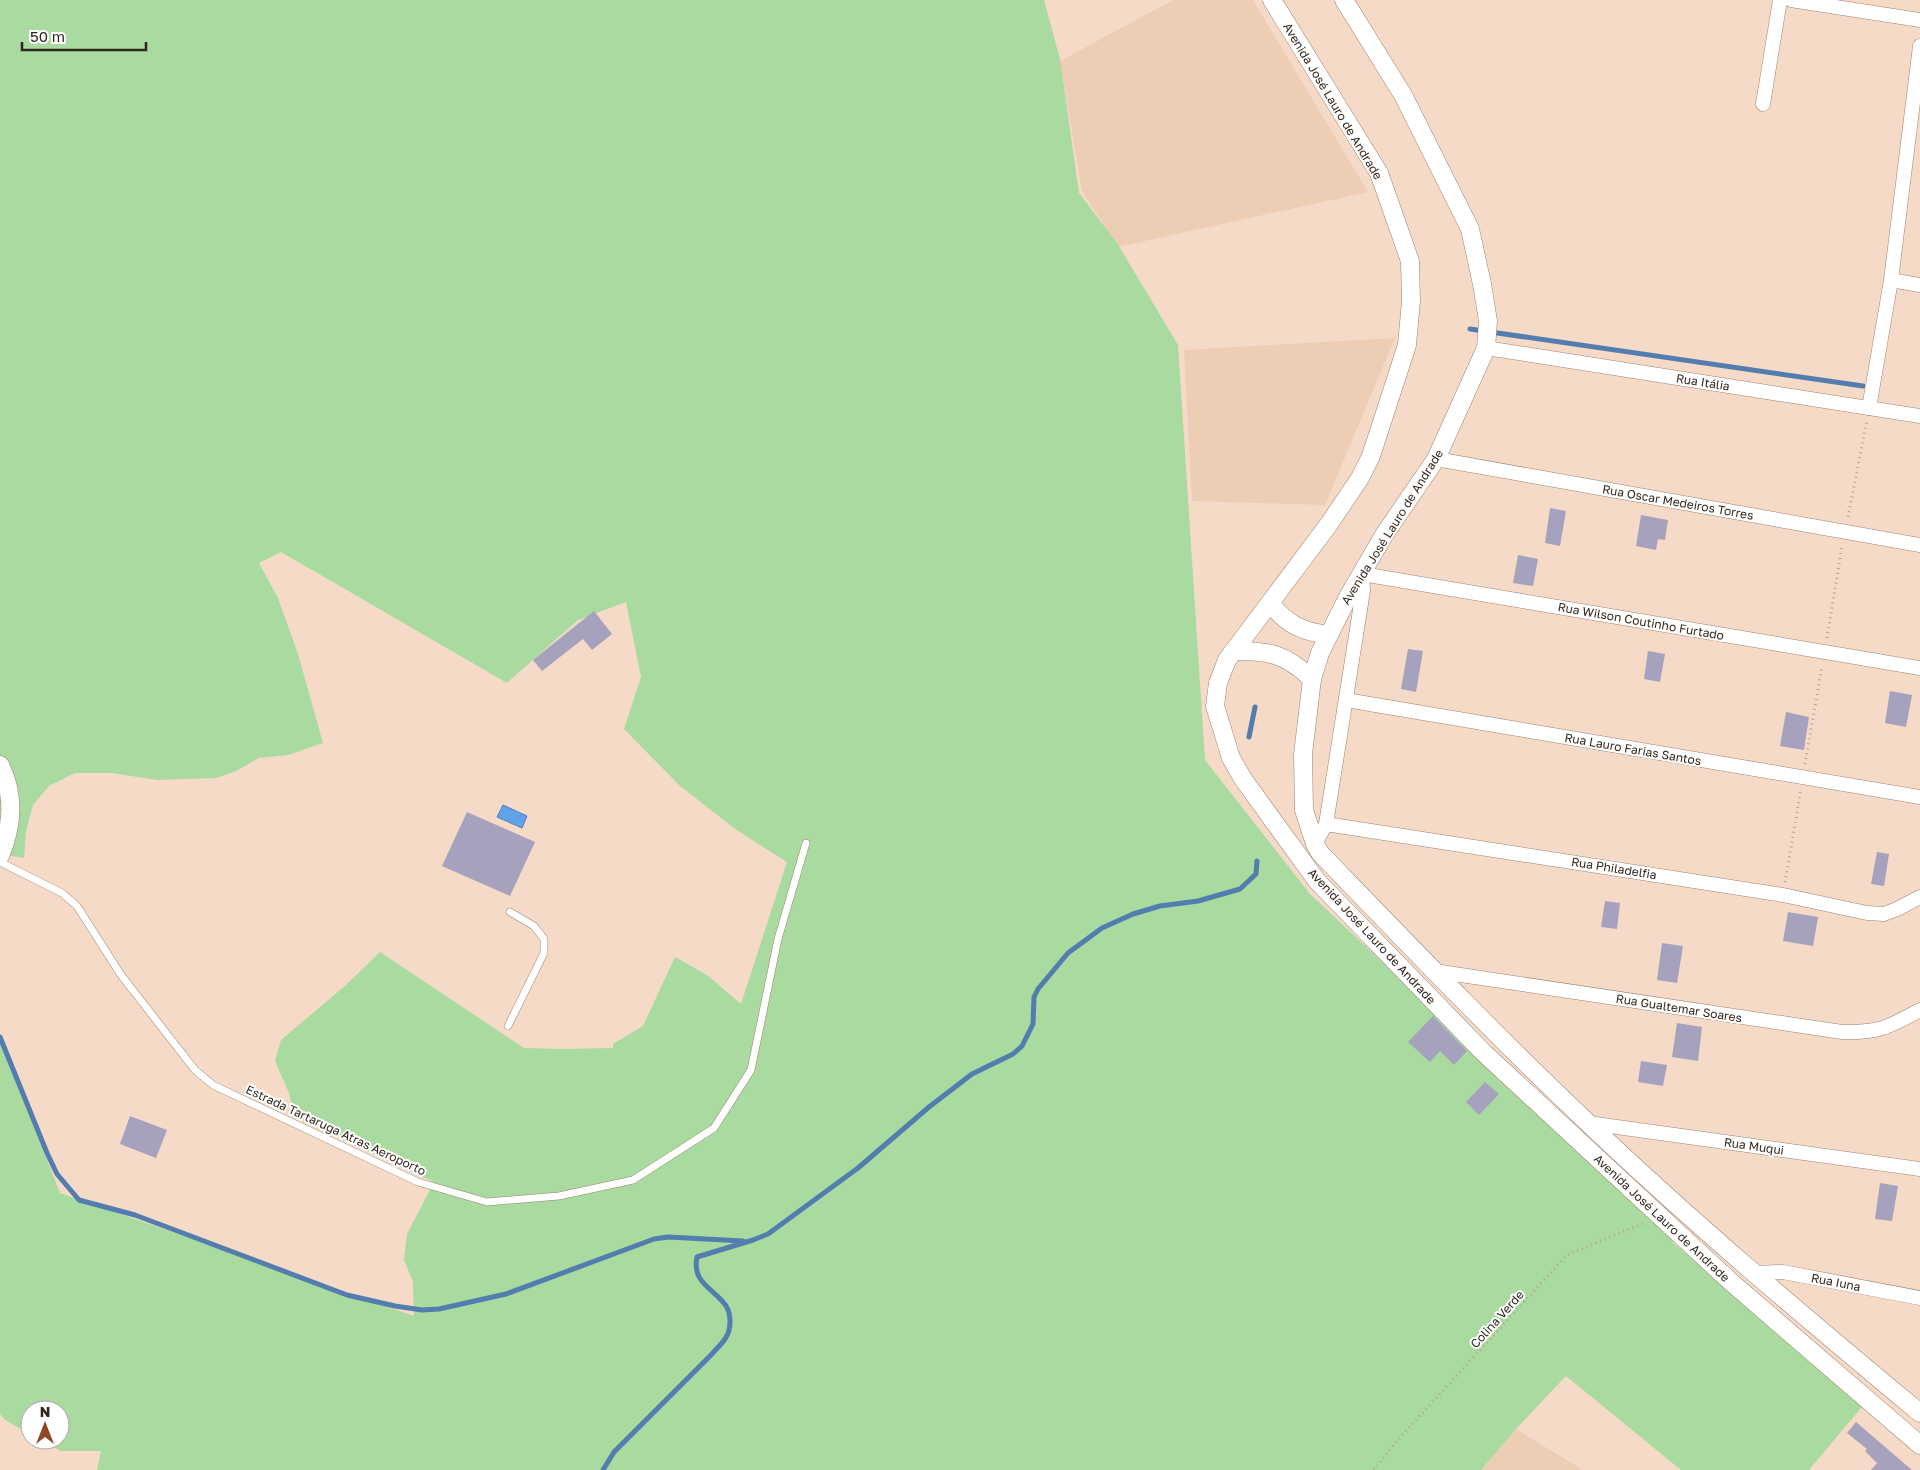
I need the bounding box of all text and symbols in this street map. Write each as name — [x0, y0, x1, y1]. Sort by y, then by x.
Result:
scale bar — [22, 20, 146, 52]
street label: Avenida José Lauro de Andrade — [1280, 20, 1386, 182]
text: 50 m — [30, 27, 65, 45]
street label: Rua Itália — [1675, 370, 1731, 394]
street label: Avenida José Lauro de Andrade — [1338, 447, 1446, 607]
street label: Rua Oscar Medeiros Torres — [1601, 481, 1755, 523]
street label: Rua Wilson Coutinho Furtado — [1557, 599, 1725, 643]
street label: Rua Lauro Farias Santos — [1563, 730, 1703, 768]
street label: Rua Philadelfia — [1570, 854, 1658, 882]
street label: Avenida José Lauro de Andrade — [1305, 865, 1439, 1007]
street label: Rua Gualtemar Soares — [1615, 991, 1743, 1025]
street label: Estrada Tartaruga Atras Aeroporto — [244, 1082, 428, 1178]
street label: Rua Muqui — [1723, 1134, 1785, 1158]
street label: Avenida José Lauro de Andrade — [1591, 1151, 1733, 1285]
street label: Rua Iuna — [1810, 1270, 1862, 1294]
street label: Colina Verde — [1467, 1287, 1527, 1351]
north arrow — [20, 1400, 70, 1450]
text: N — [40, 1403, 50, 1420]

